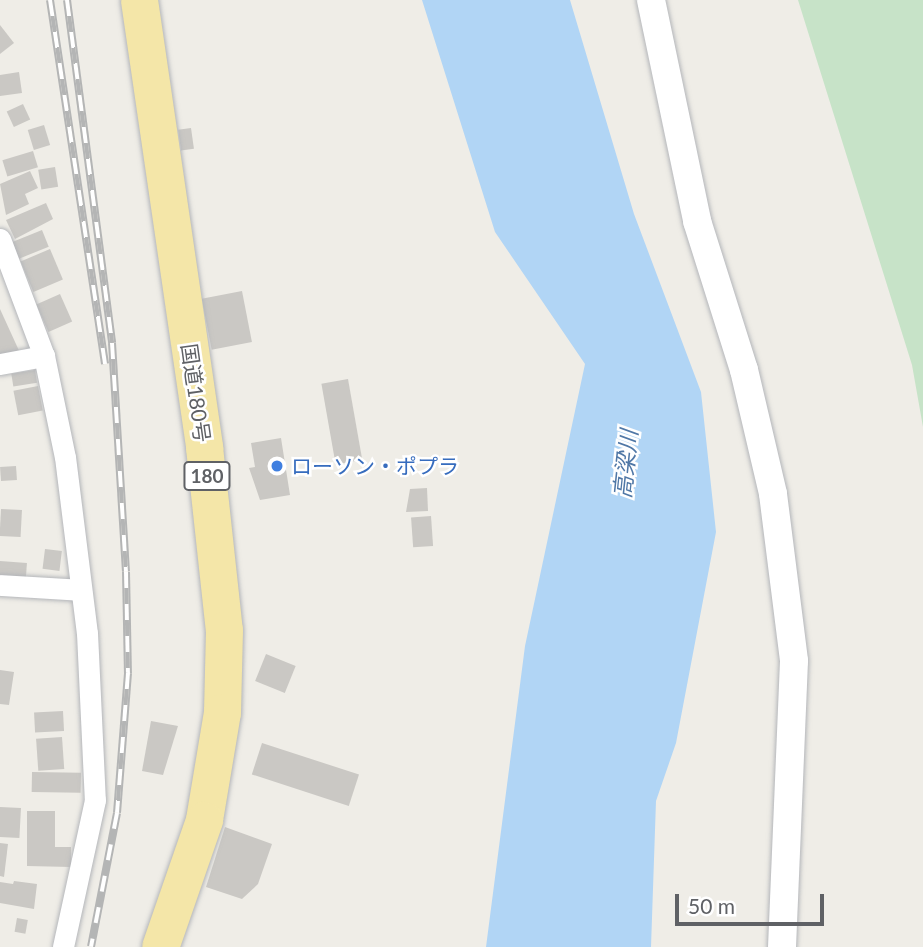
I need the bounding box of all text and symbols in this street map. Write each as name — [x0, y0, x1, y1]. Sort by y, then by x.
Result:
street label: 国道180号 — [177, 342, 215, 444]
water label: 高梁川 — [608, 428, 642, 500]
place label: ローソン・ポプラ — [291, 453, 459, 479]
marker: ローソン・ポプラ — [269, 458, 285, 474]
road number: 180 — [182, 461, 232, 491]
scale bar — [678, 880, 827, 924]
text: 50 m — [688, 893, 735, 918]

